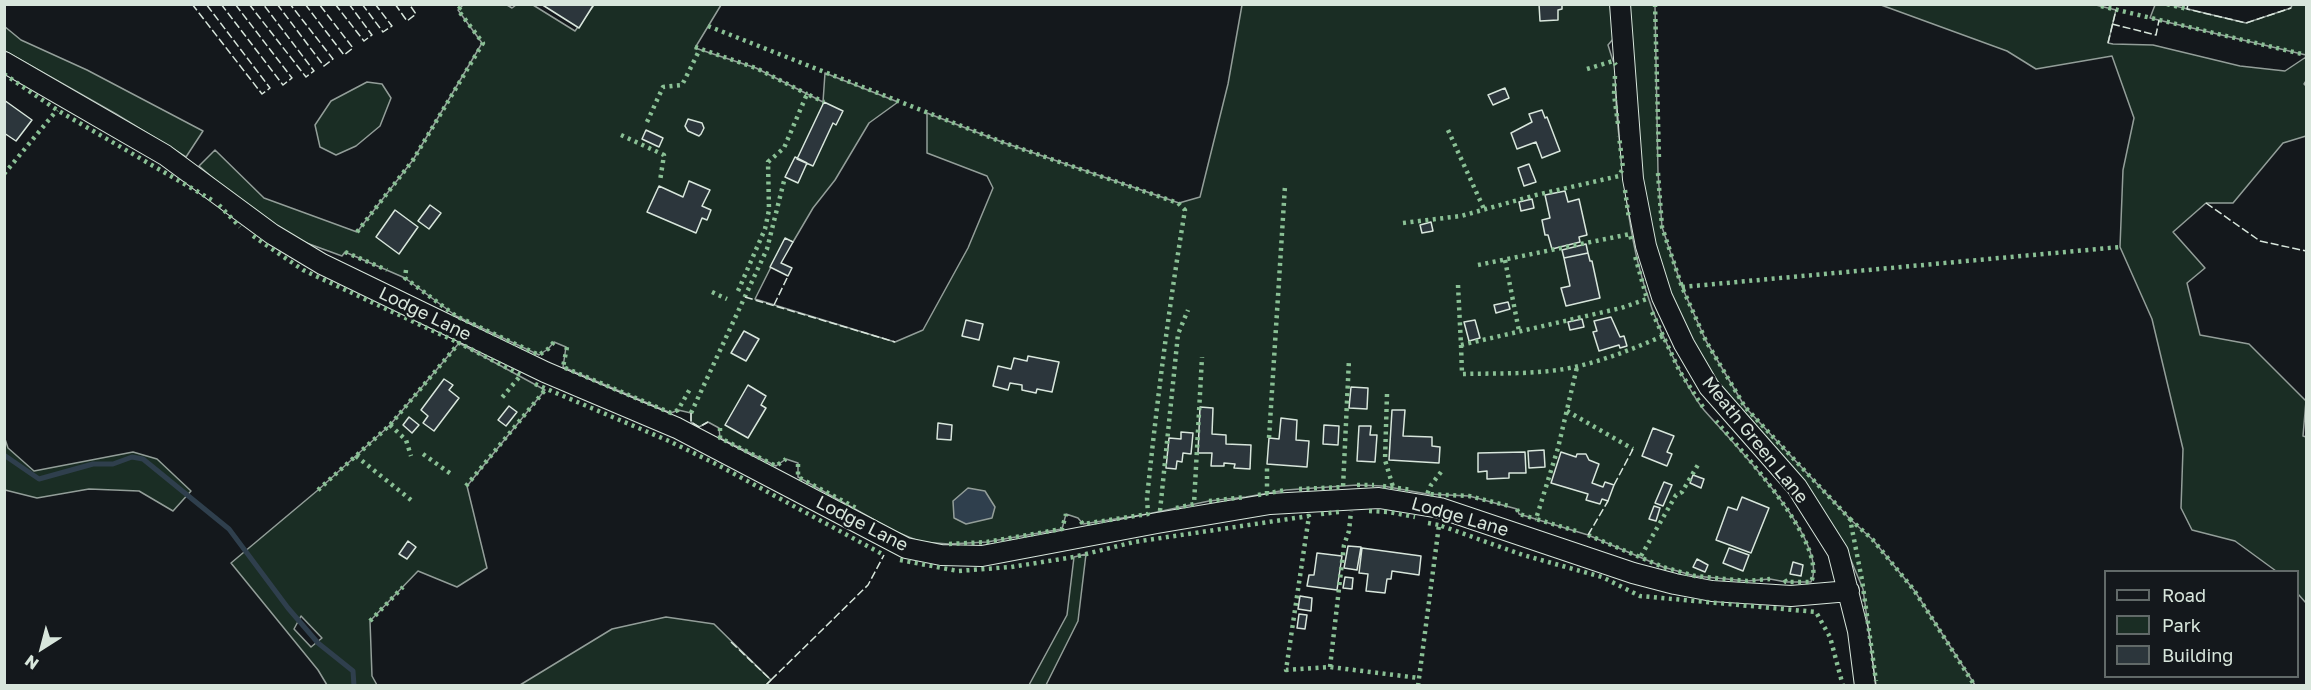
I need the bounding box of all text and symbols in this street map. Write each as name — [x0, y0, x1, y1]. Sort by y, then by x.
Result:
street label: Lodge Lane — [375, 282, 475, 346]
street label: Meath Green Lane — [1697, 372, 1813, 508]
street label: Lodge Lane — [813, 492, 911, 556]
street label: Lodge Lane — [1409, 493, 1511, 541]
legend — [2104, 570, 2299, 678]
text: Road — [2162, 584, 2206, 606]
text: Park — [2162, 614, 2201, 636]
north arrow — [12, 618, 72, 678]
text: Building — [2162, 644, 2233, 666]
text: N — [21, 651, 42, 674]

